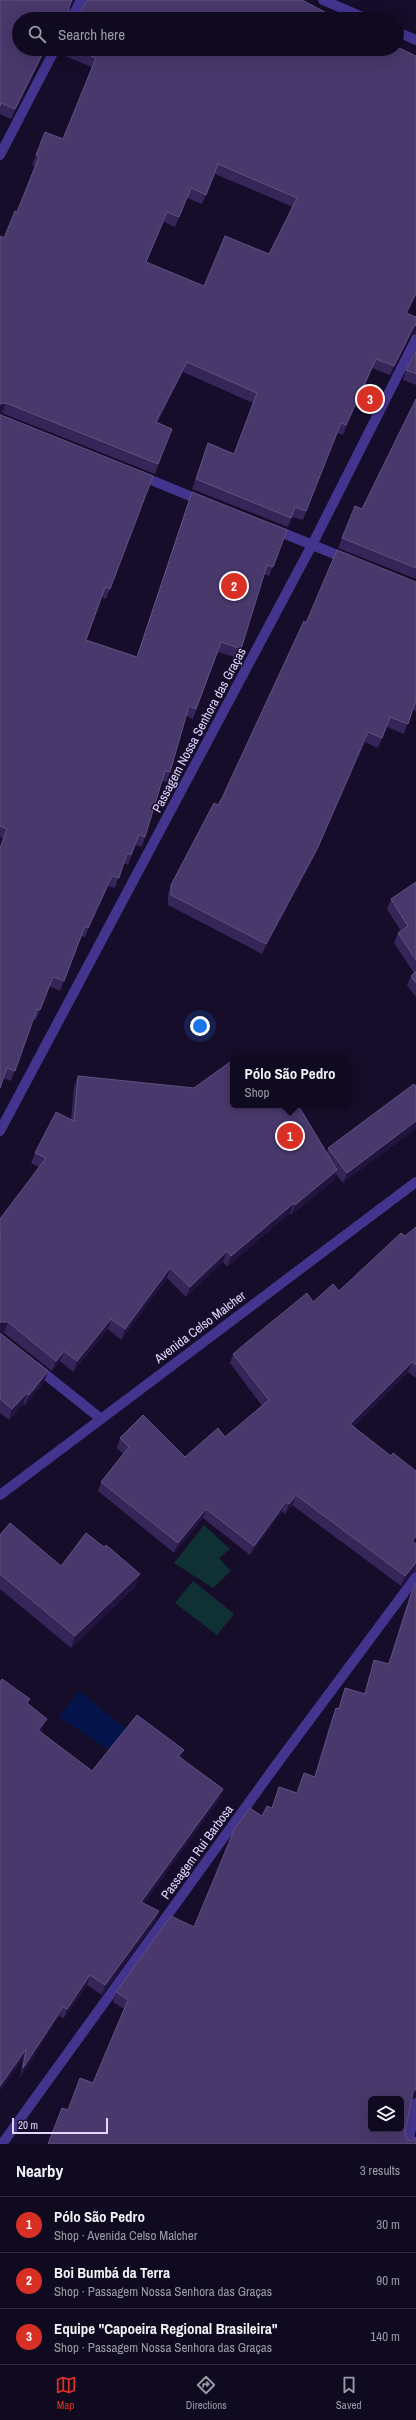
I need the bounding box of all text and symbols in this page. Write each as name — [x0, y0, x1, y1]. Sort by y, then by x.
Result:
search box — [12, 12, 404, 56]
icon: search — [26, 23, 48, 45]
text: Search here — [58, 24, 125, 45]
pin: 3 — [357, 384, 383, 414]
pin: 2 — [221, 571, 247, 601]
street label: Passagem Nossa Senhora das Graças — [148, 645, 250, 815]
your location — [190, 1016, 210, 1036]
popup — [230, 1056, 350, 1108]
text: Pólo São Pedro — [245, 1063, 335, 1084]
text: Shop — [245, 1084, 269, 1101]
pin: 1 — [277, 1121, 303, 1151]
street label: Avenida Celso Malcher — [150, 1287, 249, 1367]
street label: Passagem Rui Barbosa — [157, 1801, 237, 1903]
map controls — [368, 2096, 404, 2132]
button: layers — [368, 2096, 404, 2132]
scale bar — [12, 2116, 108, 2135]
text: 20 m — [18, 2118, 38, 2132]
text: Nearby — [16, 2159, 63, 2182]
text: 3 results — [360, 2162, 400, 2179]
text: Pólo São Pedro — [54, 2206, 145, 2227]
text: 1 — [26, 2216, 32, 2233]
text: 30 m — [376, 2216, 400, 2233]
text: Shop · Avenida Celso Malcher — [54, 2227, 197, 2244]
text: Boi Bumbá da Terra — [54, 2262, 170, 2283]
text: 2 — [26, 2272, 32, 2289]
text: 90 m — [376, 2272, 400, 2289]
text: Shop · Passagem Nossa Senhora das Graças — [54, 2283, 272, 2300]
text: Equipe "Capoeira Regional Brasileira" — [54, 2318, 278, 2339]
text: 3 — [26, 2328, 32, 2345]
text: 140 m — [370, 2328, 400, 2345]
text: Shop · Passagem Nossa Senhora das Graças — [54, 2339, 272, 2356]
tab: Map — [55, 2374, 77, 2412]
tab: Directions — [186, 2374, 227, 2412]
tab: Saved — [336, 2374, 361, 2412]

